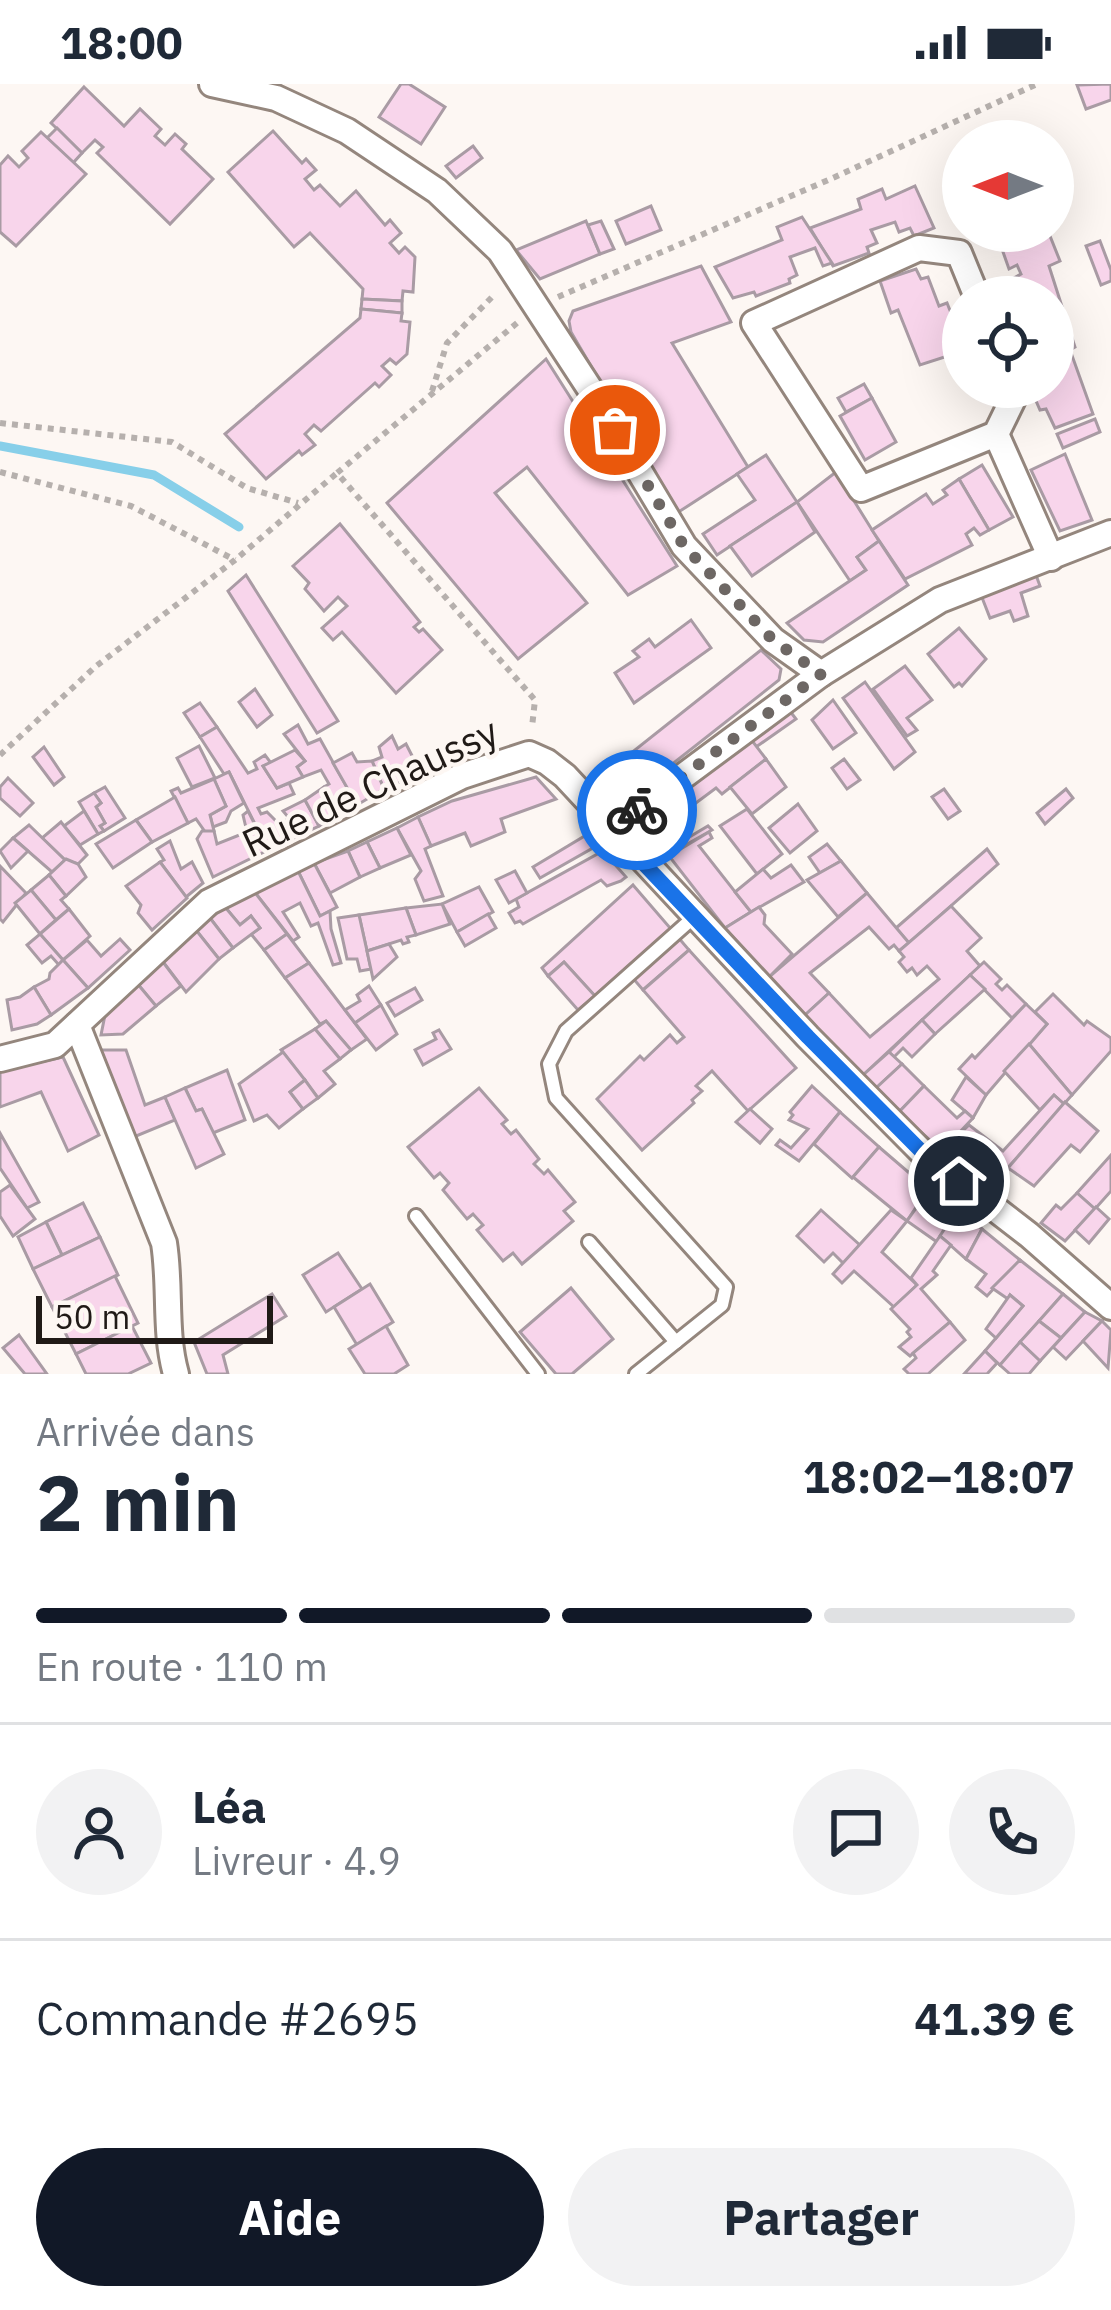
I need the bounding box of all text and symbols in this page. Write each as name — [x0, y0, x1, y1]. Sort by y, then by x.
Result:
text: 18:00 — [60, 13, 183, 71]
north arrow — [942, 120, 1074, 252]
map controls — [942, 120, 1074, 408]
button: locate — [942, 276, 1074, 408]
pin — [564, 379, 666, 481]
icon: bag — [582, 397, 648, 463]
street label: Rue de Chaussy — [234, 705, 506, 868]
courier — [577, 750, 697, 870]
icon: bike — [604, 777, 670, 843]
pin — [908, 1130, 1010, 1232]
icon: home — [926, 1148, 992, 1214]
scale bar — [36, 1290, 273, 1343]
text: 50 m — [54, 1295, 130, 1338]
text: Arrivée dans — [36, 1406, 255, 1457]
text: 18:02–18:07 — [803, 1447, 1075, 1505]
text: 2 min — [36, 1451, 240, 1552]
text: En route · 110 m — [36, 1641, 328, 1692]
button: person — [36, 1769, 162, 1895]
button: chat — [793, 1769, 919, 1895]
button: phone — [949, 1769, 1075, 1895]
text: Léa — [192, 1777, 266, 1835]
text: Livreur · 4.9 — [192, 1835, 401, 1886]
text: Commande #2695 — [36, 1989, 419, 2047]
text: 41.39 € — [914, 1989, 1075, 2047]
button: Aide — [36, 2148, 544, 2286]
button: Partager — [568, 2148, 1075, 2286]

